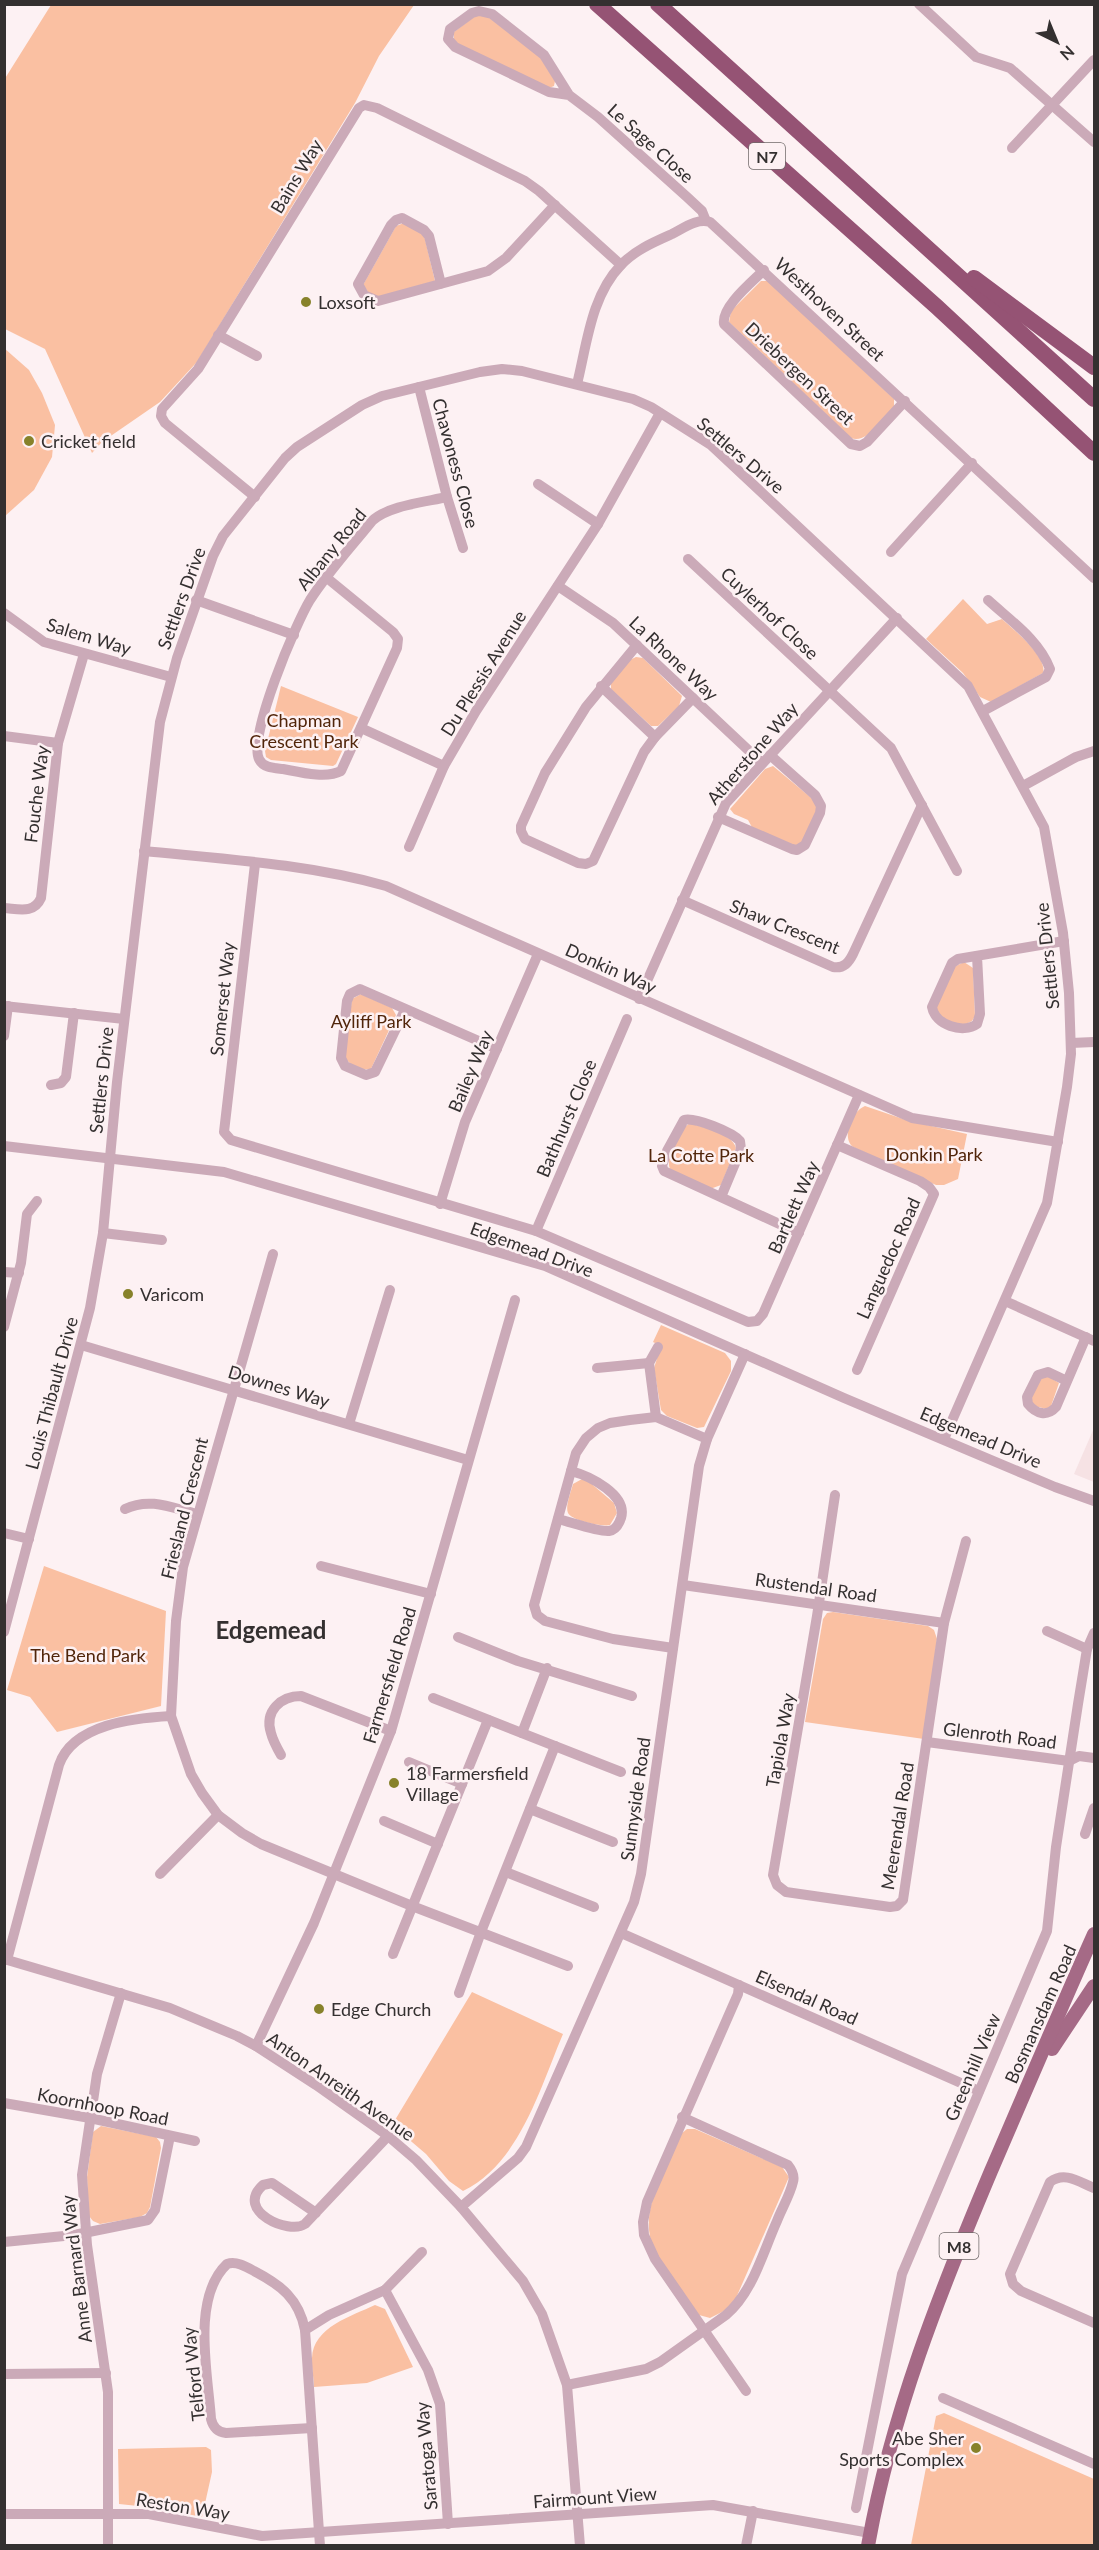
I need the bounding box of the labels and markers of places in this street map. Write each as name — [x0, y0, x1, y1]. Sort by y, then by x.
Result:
place label: Loxsoft — [318, 291, 376, 313]
marker: Loxsoft — [299, 295, 313, 309]
place label: Cricket field — [41, 430, 136, 452]
marker: Cricket field — [22, 434, 36, 448]
place label: Varicom — [140, 1283, 204, 1305]
marker: Varicom — [121, 1287, 135, 1301]
place label: 18 Farmersfield Village — [406, 1762, 529, 1805]
marker: 18 Farmersfield Village — [387, 1776, 401, 1790]
place label: Edge Church — [331, 1998, 431, 2020]
marker: Edge Church — [312, 2002, 326, 2016]
place label: Abe Sher Sports Complex — [839, 2427, 964, 2470]
marker: Abe Sher Sports Complex — [969, 2441, 983, 2455]

